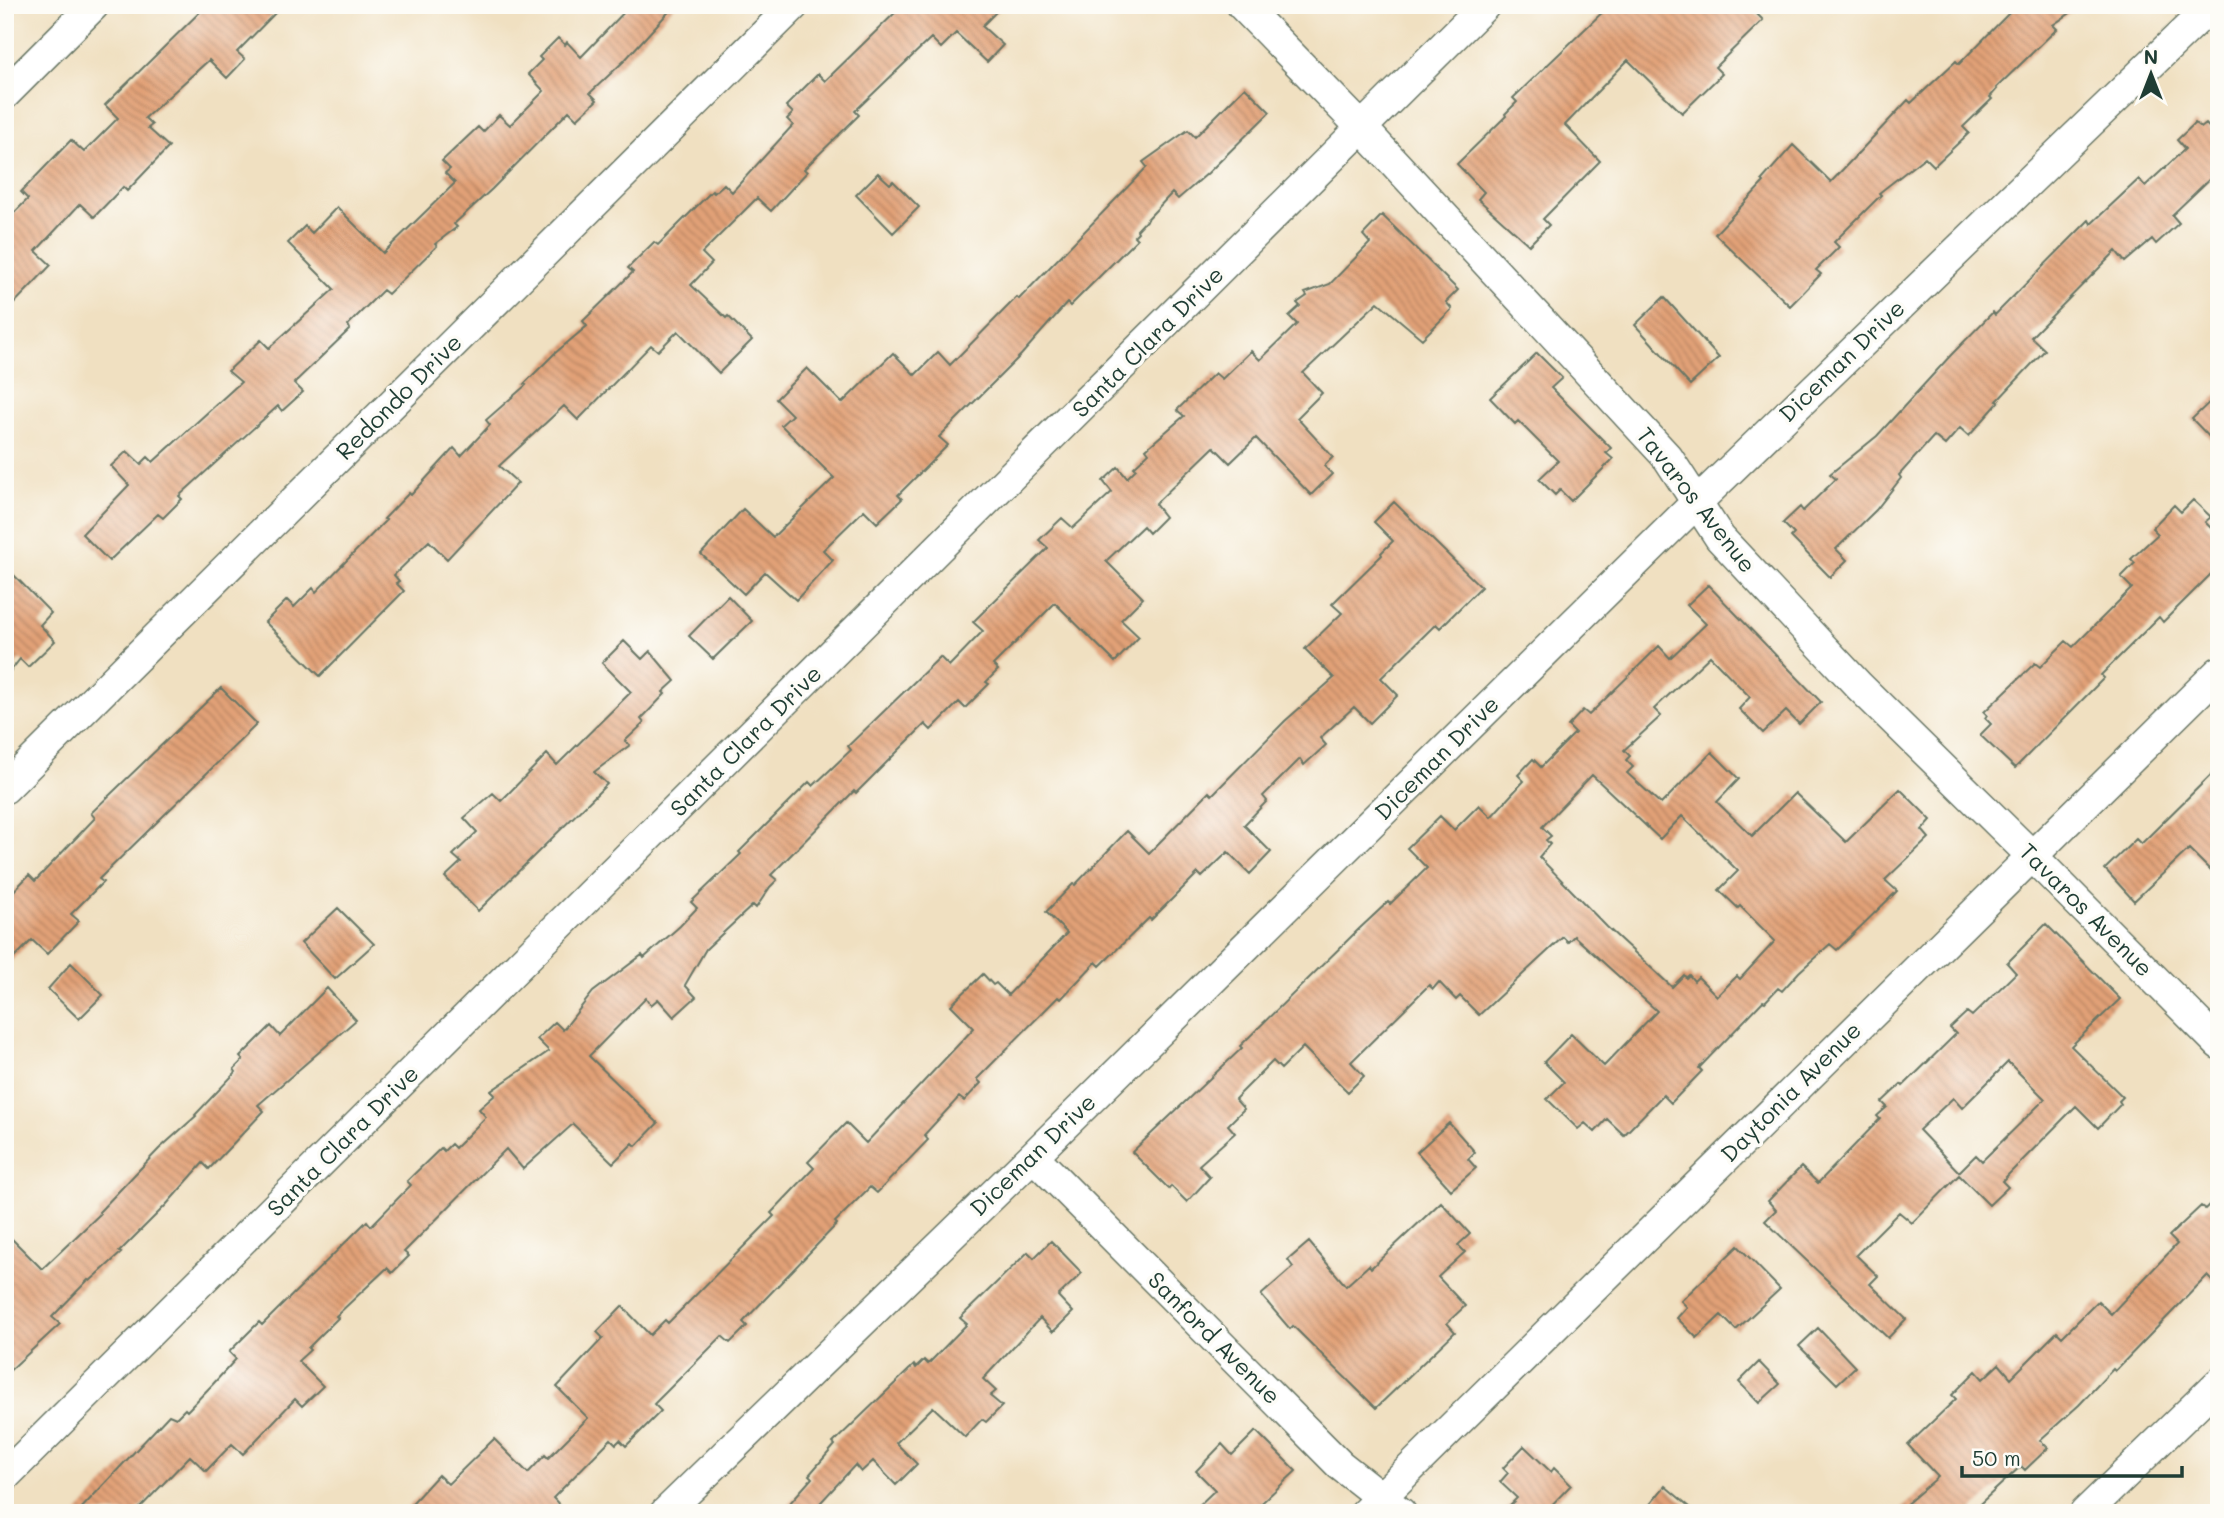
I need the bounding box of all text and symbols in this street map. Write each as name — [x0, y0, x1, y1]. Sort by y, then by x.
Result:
north arrow — [2116, 38, 2186, 108]
text: N — [2144, 44, 2158, 69]
street label: Santa Clara Drive — [1065, 259, 1229, 423]
street label: Diceman Drive — [1772, 292, 1911, 428]
street label: Redondo Drive — [329, 327, 468, 466]
street label: Tavaros Avenue — [1630, 420, 1763, 578]
street label: Santa Clara Drive — [663, 658, 827, 822]
street label: Diceman Drive — [1368, 689, 1505, 826]
street label: Tavaros Avenue — [2014, 836, 2160, 982]
street label: Daytonia Avenue — [1714, 1015, 1867, 1168]
street label: Santa Clara Drive — [260, 1058, 424, 1222]
street label: Diceman Drive — [963, 1086, 1102, 1222]
street label: Sanford Avenue — [1142, 1265, 1287, 1410]
scale bar — [1962, 1434, 2182, 1478]
text: 50 m — [1972, 1444, 2021, 1471]

